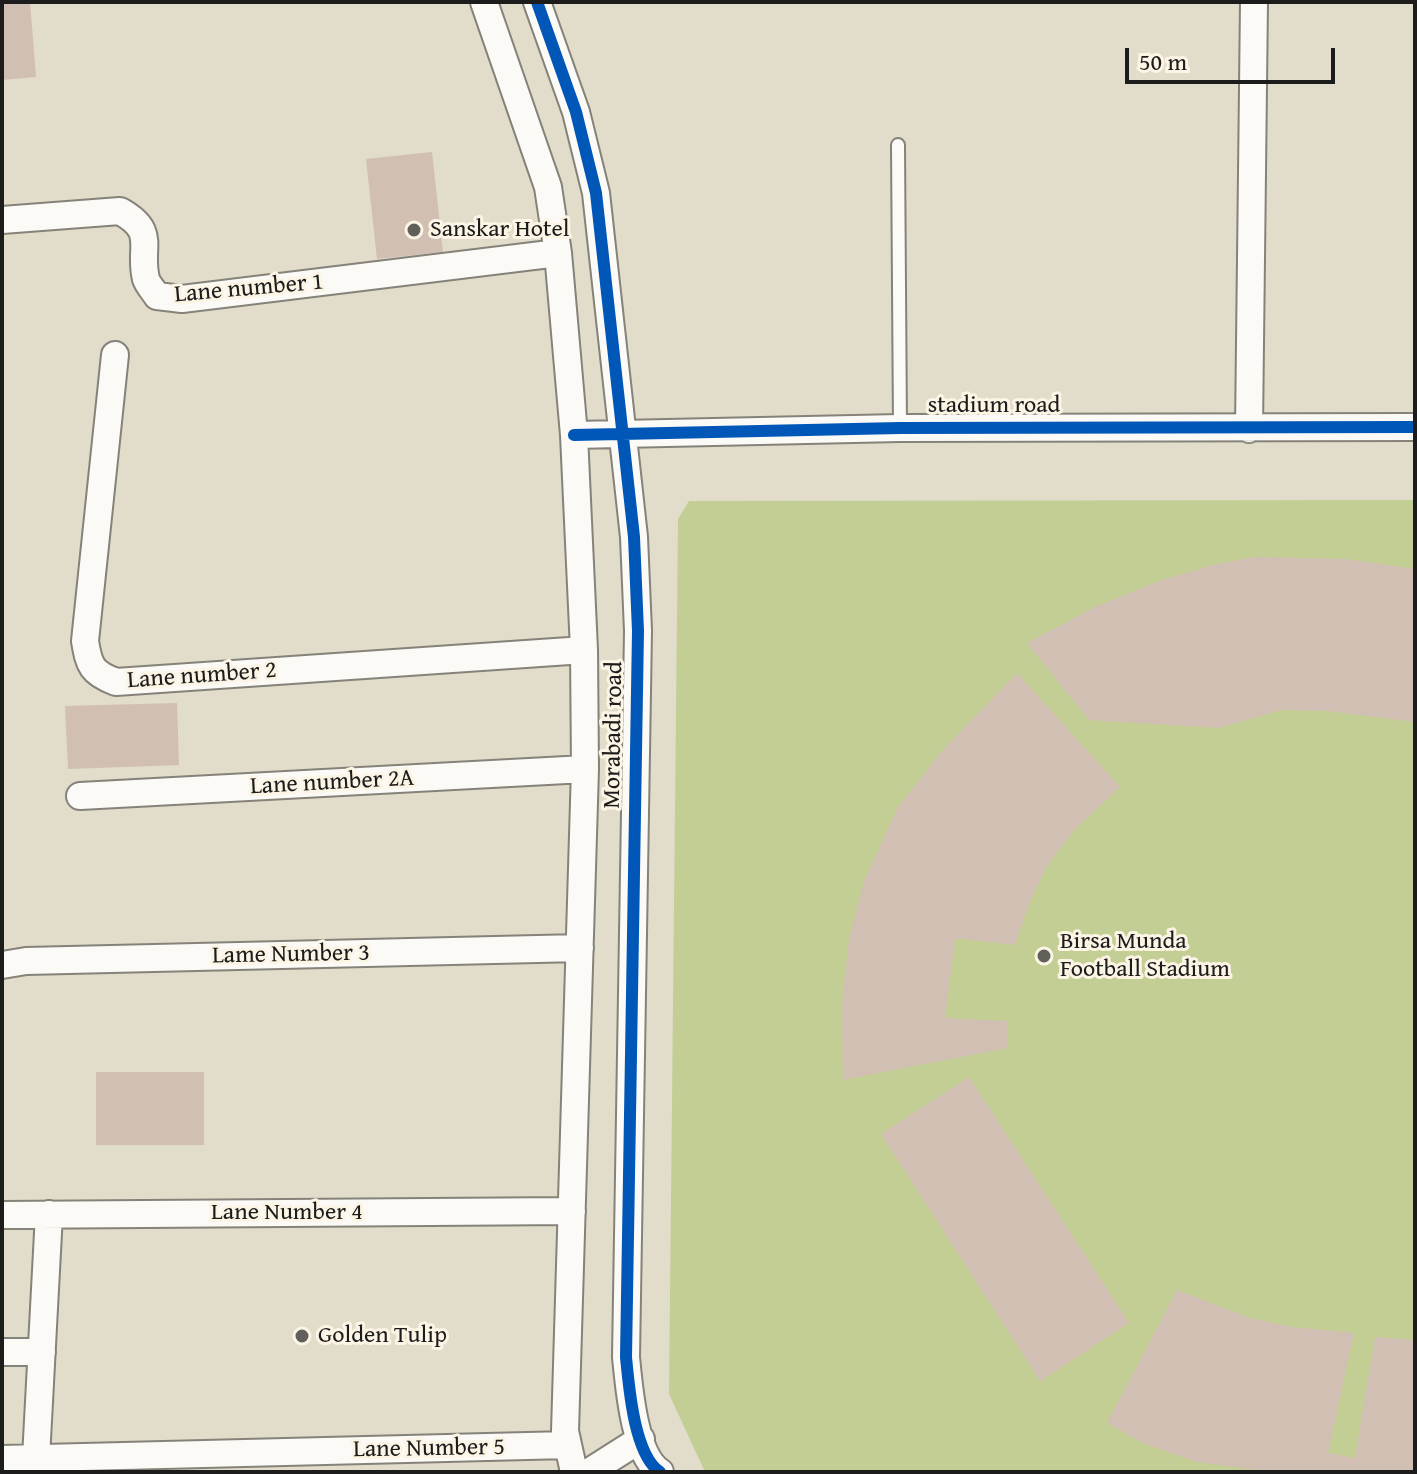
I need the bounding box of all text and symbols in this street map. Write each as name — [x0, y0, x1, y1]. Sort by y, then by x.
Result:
scale bar — [1129, 32, 1339, 82]
text: 50 m — [1139, 44, 1187, 79]
place label: Sanskar Hotel — [430, 216, 569, 244]
marker: Sanskar Hotel — [405, 221, 423, 239]
street label: Lane number 1 — [173, 268, 325, 310]
street label: stadium road — [928, 392, 1060, 420]
street label: Lane number 2 — [126, 656, 278, 696]
street label: Morabadi road — [598, 661, 630, 809]
street label: Lane number 2A — [249, 764, 415, 802]
place label: Birsa Munda Football Stadium — [1060, 928, 1230, 984]
street label: Lame Number 3 — [212, 939, 370, 971]
marker: Birsa Munda Football Stadium — [1035, 947, 1053, 965]
street label: Lane Number 4 — [211, 1199, 363, 1227]
place label: Golden Tulip — [318, 1322, 447, 1350]
marker: Golden Tulip — [293, 1327, 311, 1345]
street label: Lane Number 5 — [353, 1433, 505, 1465]

